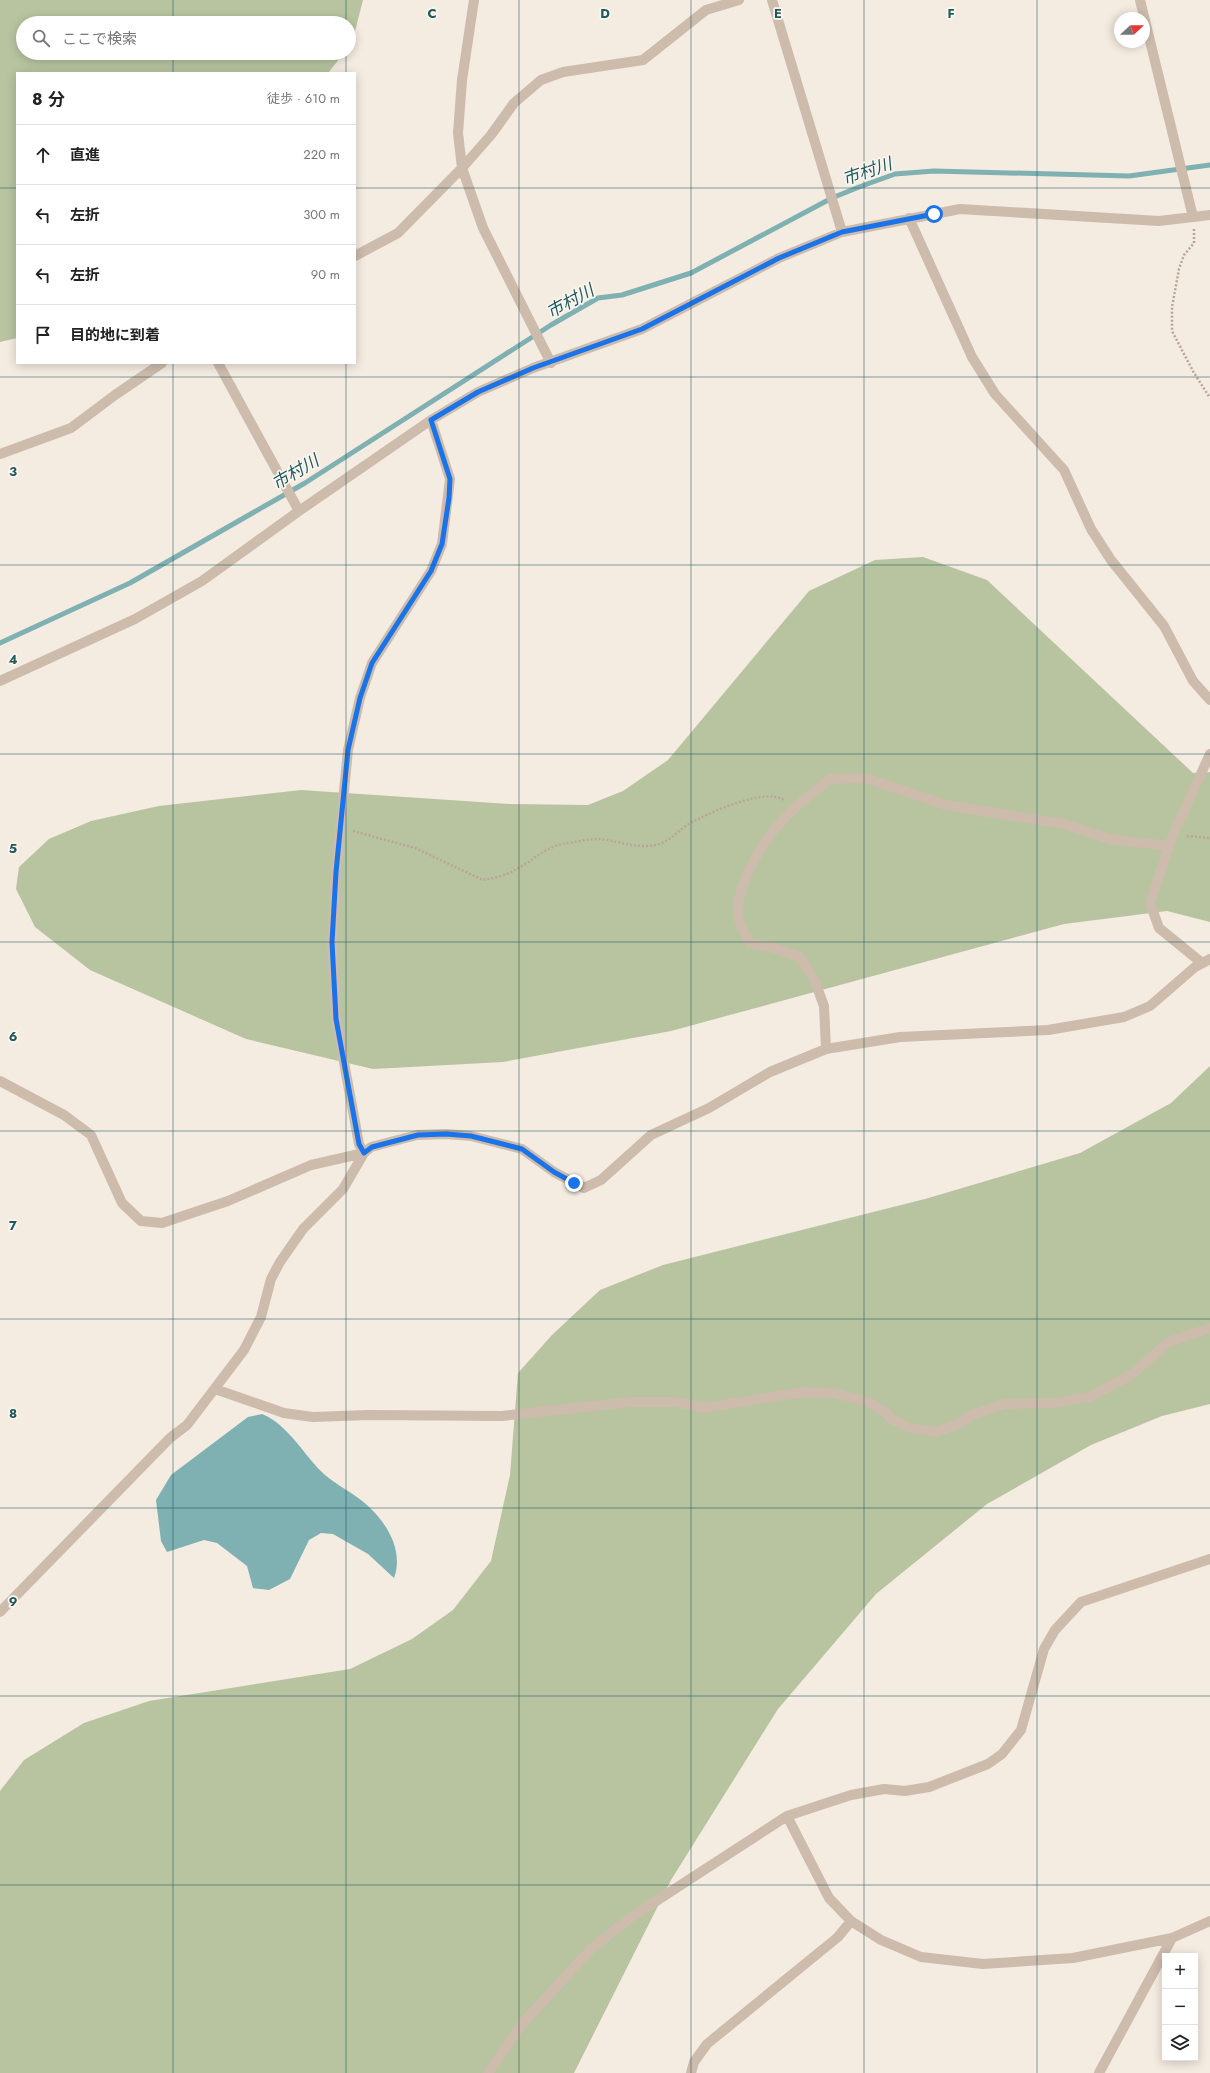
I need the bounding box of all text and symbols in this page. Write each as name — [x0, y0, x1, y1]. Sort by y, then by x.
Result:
text: C — [427, 4, 437, 23]
text: D — [600, 4, 610, 23]
text: E — [774, 4, 782, 23]
text: F — [947, 4, 955, 23]
north arrow — [1114, 12, 1150, 48]
search box — [16, 16, 356, 60]
icon: search — [30, 27, 52, 49]
text: ここで検索 — [62, 28, 137, 50]
text: 8 分 — [32, 87, 65, 111]
text: 徒歩 · 610 m — [267, 89, 340, 108]
icon: ahead — [32, 144, 54, 166]
text: 直進 — [70, 144, 100, 166]
text: 220 m — [303, 145, 340, 164]
water label: 市村川 — [839, 151, 897, 191]
icon: left — [32, 204, 54, 226]
text: 左折 — [70, 204, 100, 226]
text: 300 m — [303, 205, 340, 224]
route start — [925, 205, 943, 223]
icon: left — [32, 264, 54, 286]
text: 左折 — [70, 264, 100, 286]
text: 90 m — [311, 265, 340, 284]
water label: 市村川 — [542, 277, 600, 324]
icon: arrive — [32, 324, 54, 346]
text: 目的地に到着 — [70, 324, 160, 346]
water label: 市村川 — [267, 448, 325, 495]
text: 3 — [9, 462, 17, 481]
text: 4 — [8, 650, 18, 669]
text: 5 — [9, 839, 17, 858]
text: 6 — [9, 1027, 18, 1046]
route end — [565, 1174, 583, 1192]
text: 7 — [9, 1216, 17, 1235]
text: 8 — [9, 1404, 17, 1423]
text: 9 — [9, 1592, 18, 1611]
map controls — [1162, 1953, 1198, 2061]
button: + — [1162, 1953, 1198, 1989]
button: − — [1162, 1989, 1198, 2025]
button: layers — [1162, 2025, 1198, 2061]

